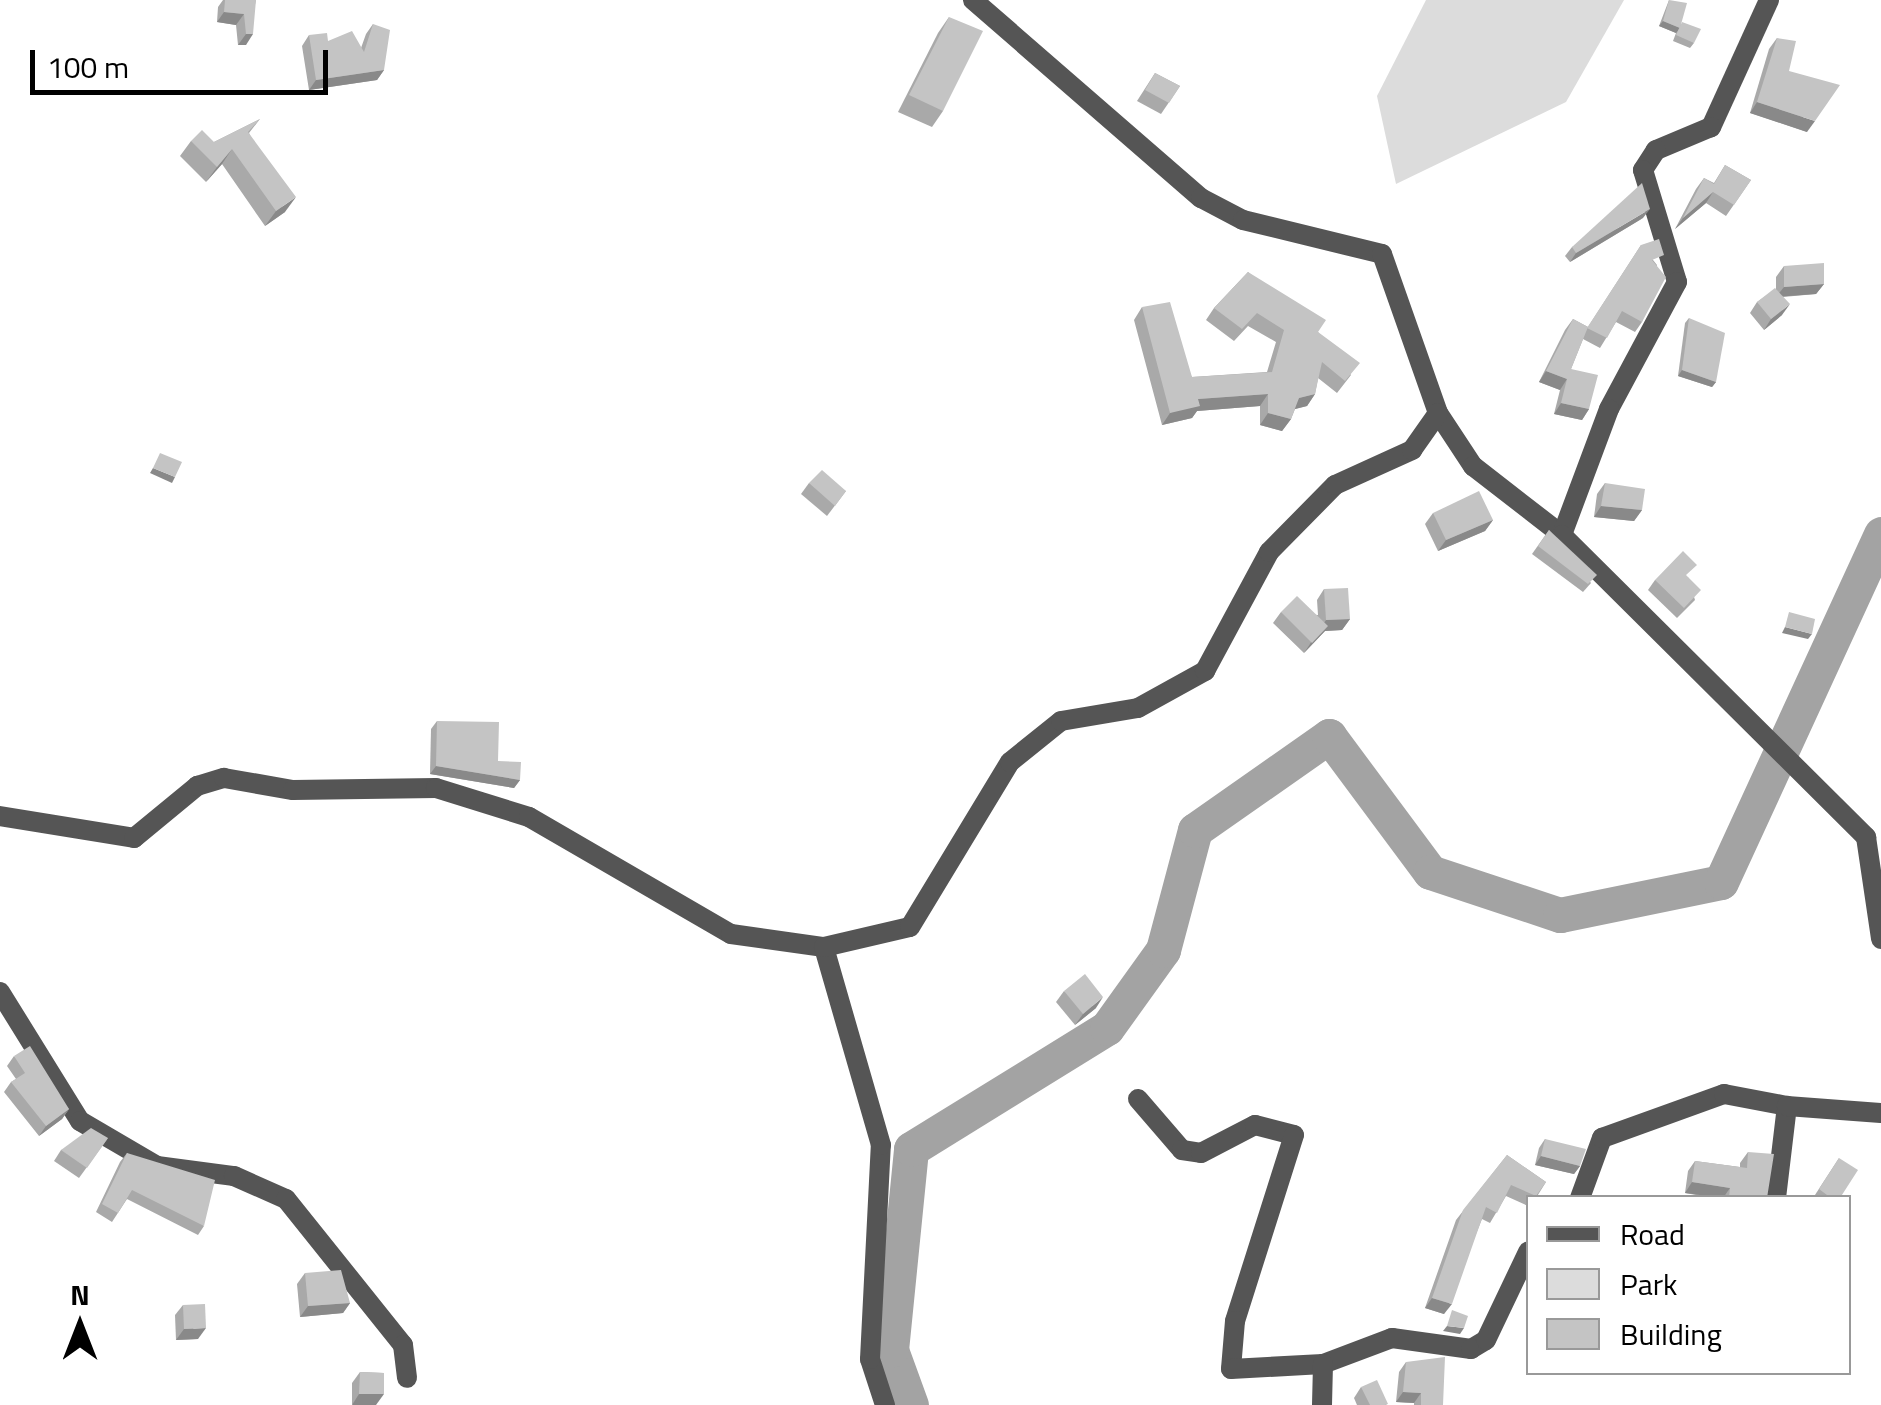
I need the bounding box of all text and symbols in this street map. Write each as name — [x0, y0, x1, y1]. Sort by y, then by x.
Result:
scale bar — [35, 30, 332, 92]
text: 100 m — [47, 44, 129, 90]
legend — [1526, 1195, 1851, 1375]
text: Road — [1620, 1211, 1685, 1257]
text: Park — [1620, 1261, 1677, 1307]
text: N — [70, 1273, 90, 1316]
north arrow — [30, 1275, 130, 1375]
text: Building — [1620, 1311, 1722, 1357]

